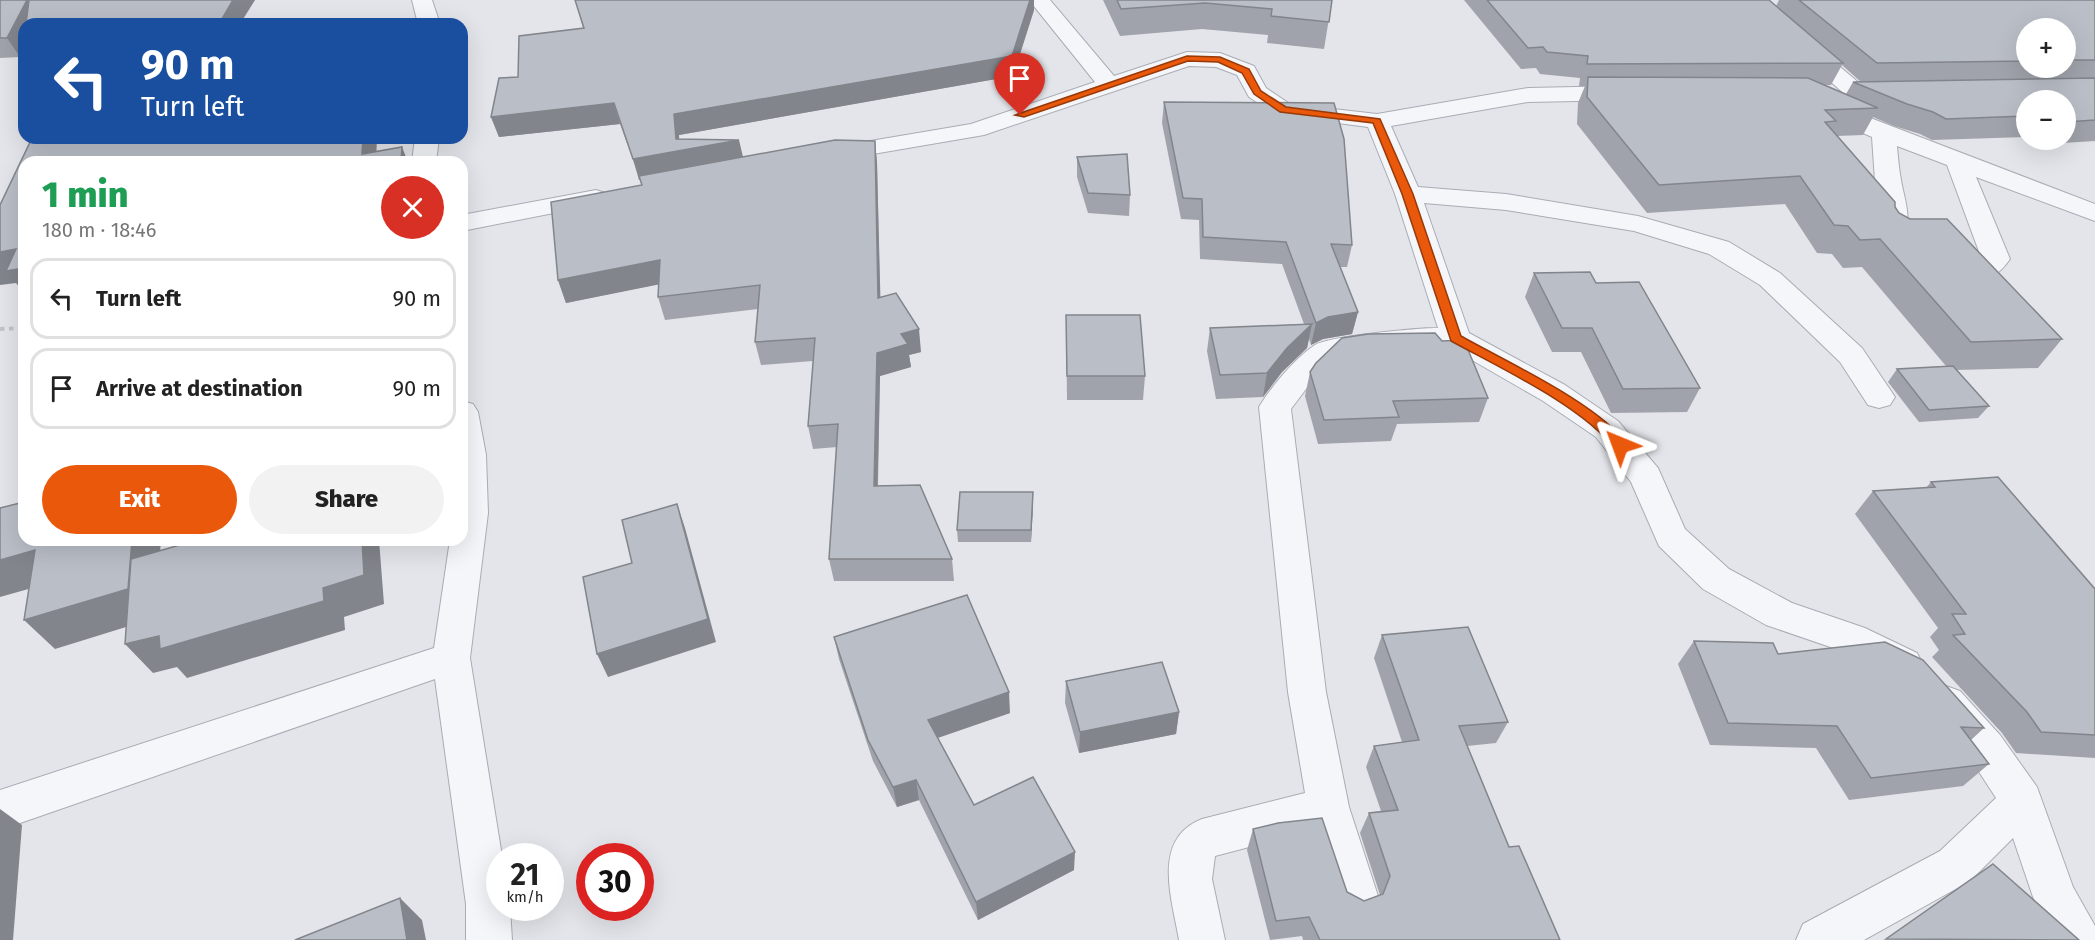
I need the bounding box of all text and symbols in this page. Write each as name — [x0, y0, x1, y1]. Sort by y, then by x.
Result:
map controls — [2016, 18, 2076, 150]
button: + — [2016, 18, 2076, 78]
text: 90 m — [141, 40, 235, 90]
icon: left — [42, 42, 120, 120]
pin — [994, 53, 1045, 115]
icon: arrive — [1003, 62, 1036, 95]
button: − — [2016, 90, 2076, 150]
text: Turn left — [141, 91, 244, 123]
text: 1 min — [42, 173, 128, 217]
button: close — [381, 176, 444, 239]
text: 180 m · 18:46 — [42, 218, 156, 242]
icon: left — [45, 282, 78, 315]
text: Turn left — [96, 285, 181, 312]
text: 90 m — [392, 285, 441, 312]
icon: arrive — [45, 372, 78, 405]
text: Arrive at destination — [96, 375, 303, 402]
text: 90 m — [392, 375, 441, 402]
position arrow — [1588, 413, 1652, 477]
button: Exit — [42, 465, 237, 534]
button: Share — [249, 465, 444, 534]
speed limit sign: 30 — [576, 843, 654, 921]
text: 21 — [511, 857, 539, 893]
text: km/h — [506, 888, 544, 906]

